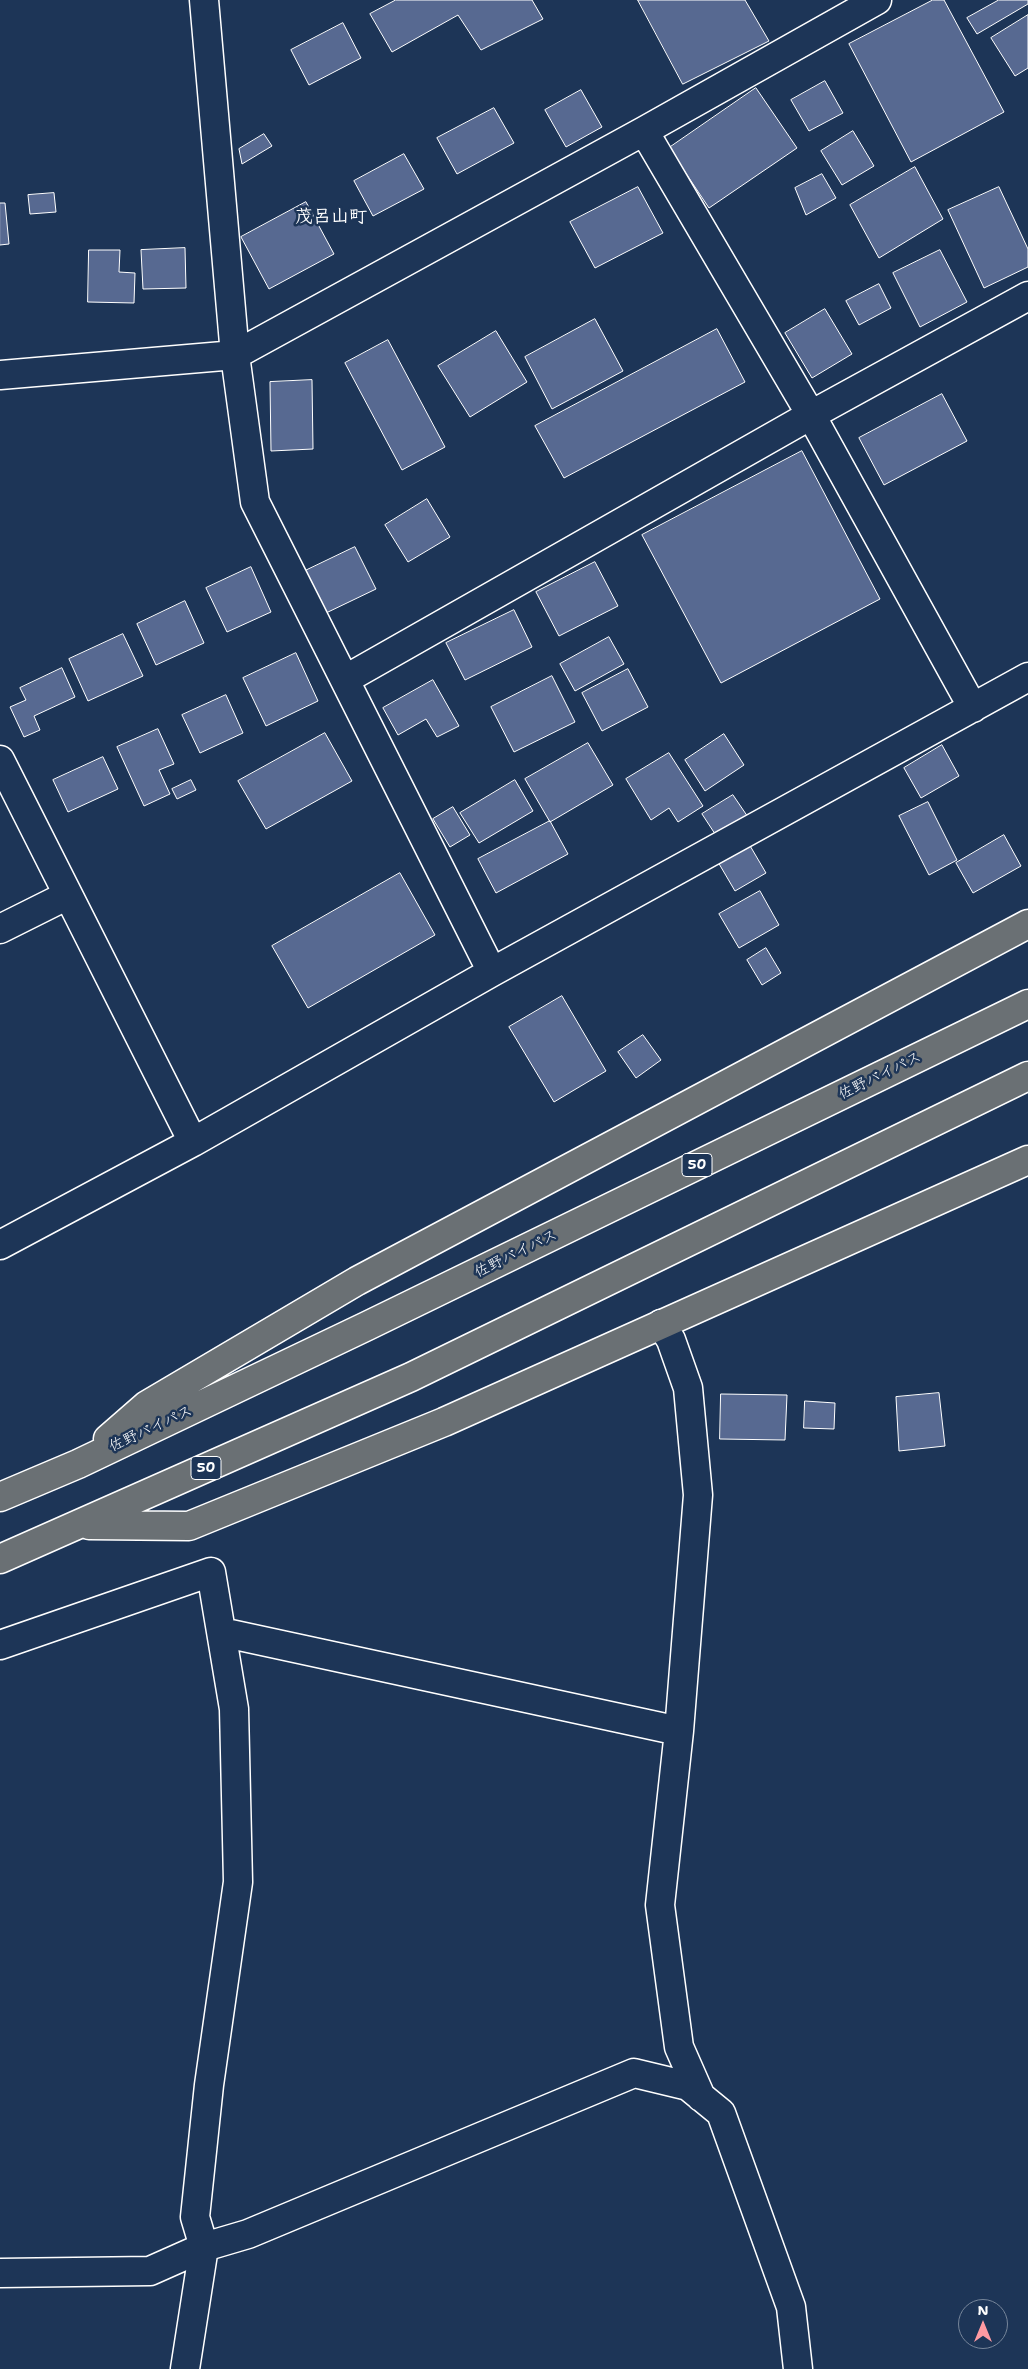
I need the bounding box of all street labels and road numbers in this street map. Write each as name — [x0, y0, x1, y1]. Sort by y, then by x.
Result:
street label: 佐野バイパス — [836, 1048, 924, 1104]
road number: 50 — [682, 1154, 712, 1176]
street label: 佐野バイパス — [472, 1226, 560, 1282]
street label: 佐野バイパス — [106, 1402, 196, 1456]
road number: 50 — [191, 1456, 221, 1480]

